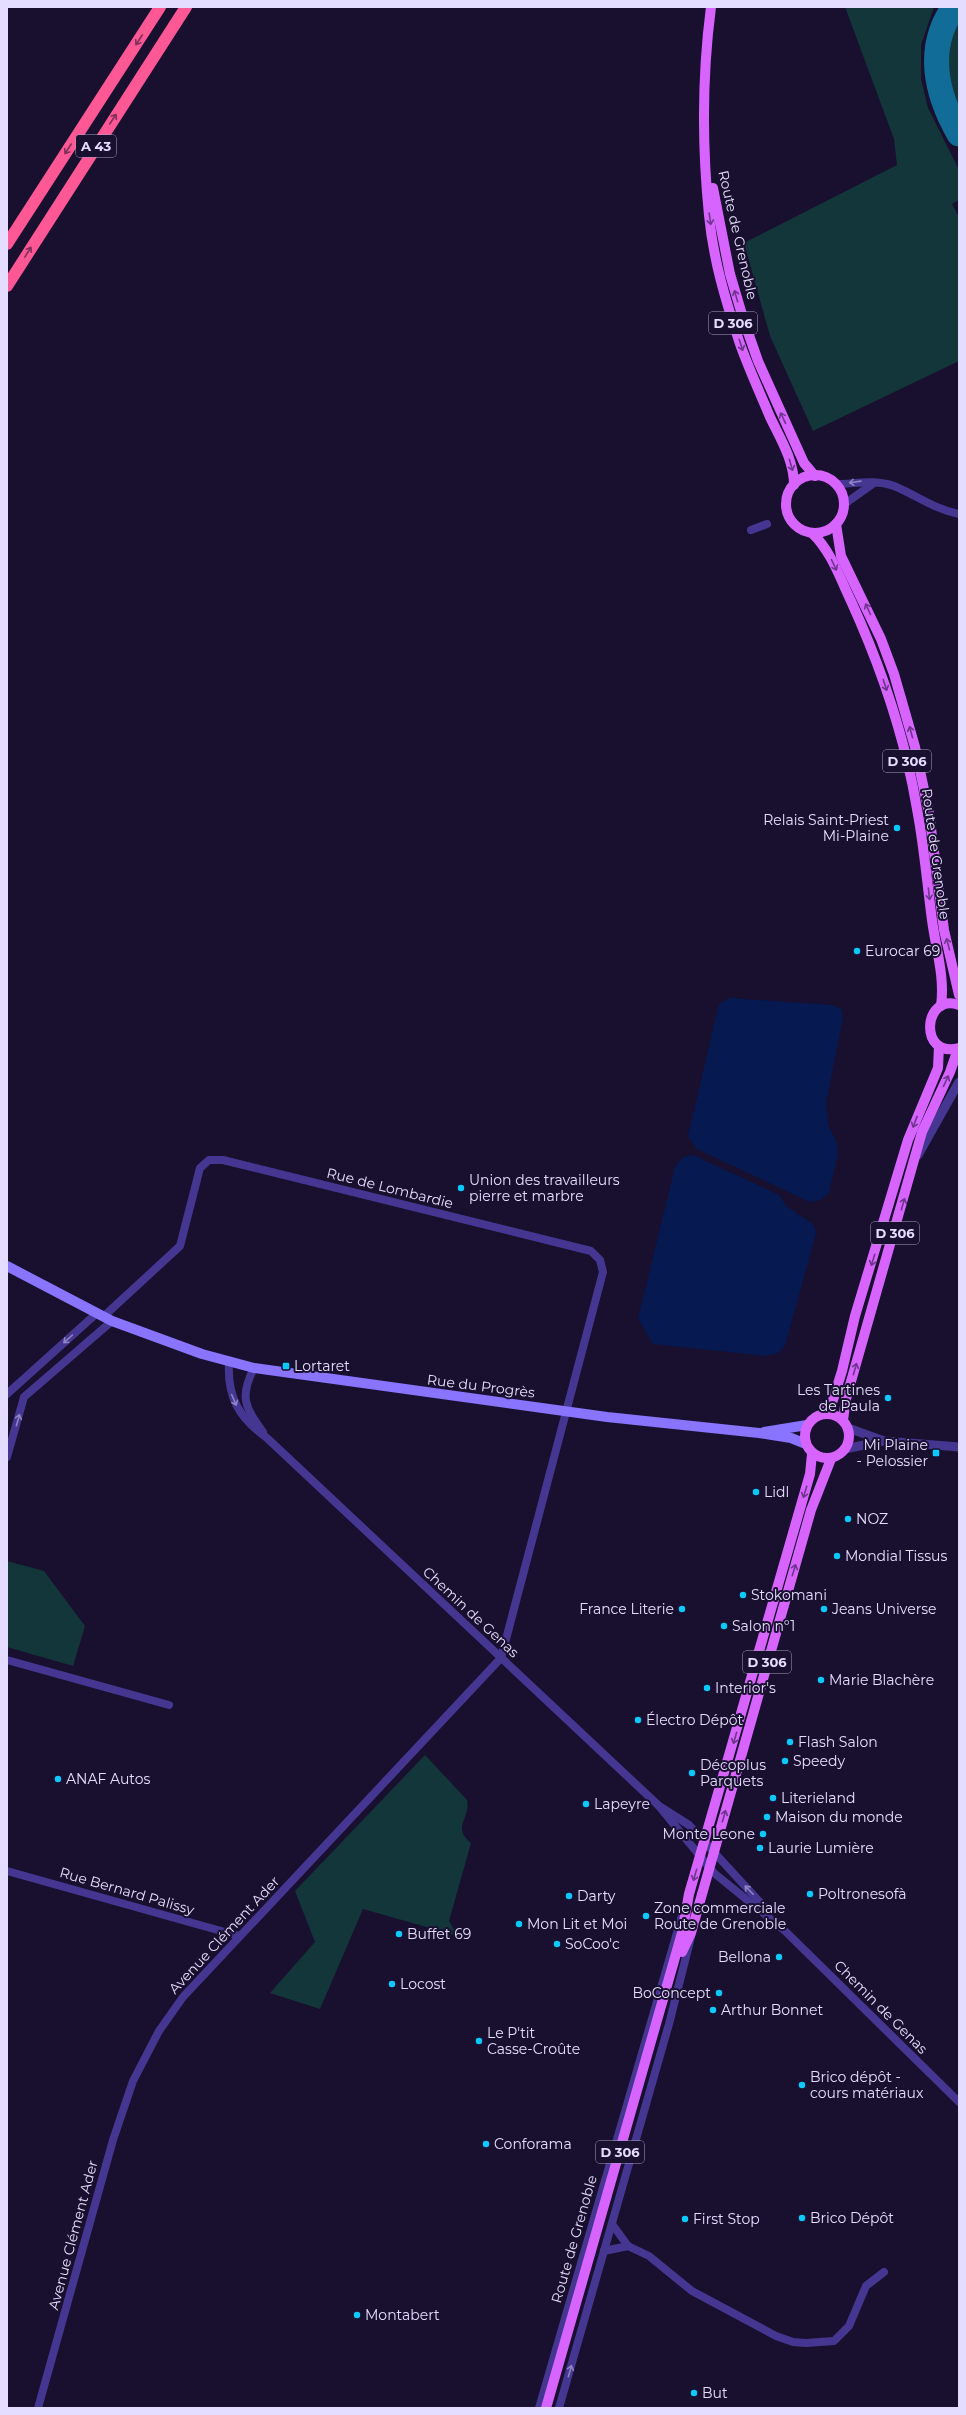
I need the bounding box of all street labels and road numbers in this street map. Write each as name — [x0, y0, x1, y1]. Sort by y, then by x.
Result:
road number: A 43 — [76, 135, 116, 157]
street label: Route de Grenoble — [714, 169, 762, 301]
road number: D 306 — [709, 312, 757, 334]
road number: D 306 — [883, 750, 931, 772]
street label: Route de Grenoble — [918, 787, 954, 921]
street label: Rue de Lombardie — [325, 1164, 455, 1212]
road number: D 306 — [871, 1222, 919, 1244]
street label: Rue du Progrès — [426, 1370, 536, 1402]
street label: Chemin de Genas — [419, 1563, 523, 1661]
road number: D 306 — [743, 1651, 791, 1673]
street label: Rue Bernard Palissy — [58, 1863, 197, 1919]
street label: Avenue Clément Ader — [165, 1872, 283, 1998]
street label: Chemin de Genas — [830, 1956, 932, 2058]
road number: D 306 — [596, 2141, 644, 2163]
street label: Avenue Clément Ader — [44, 2158, 102, 2312]
street label: Route de Grenoble — [547, 2173, 601, 2305]

